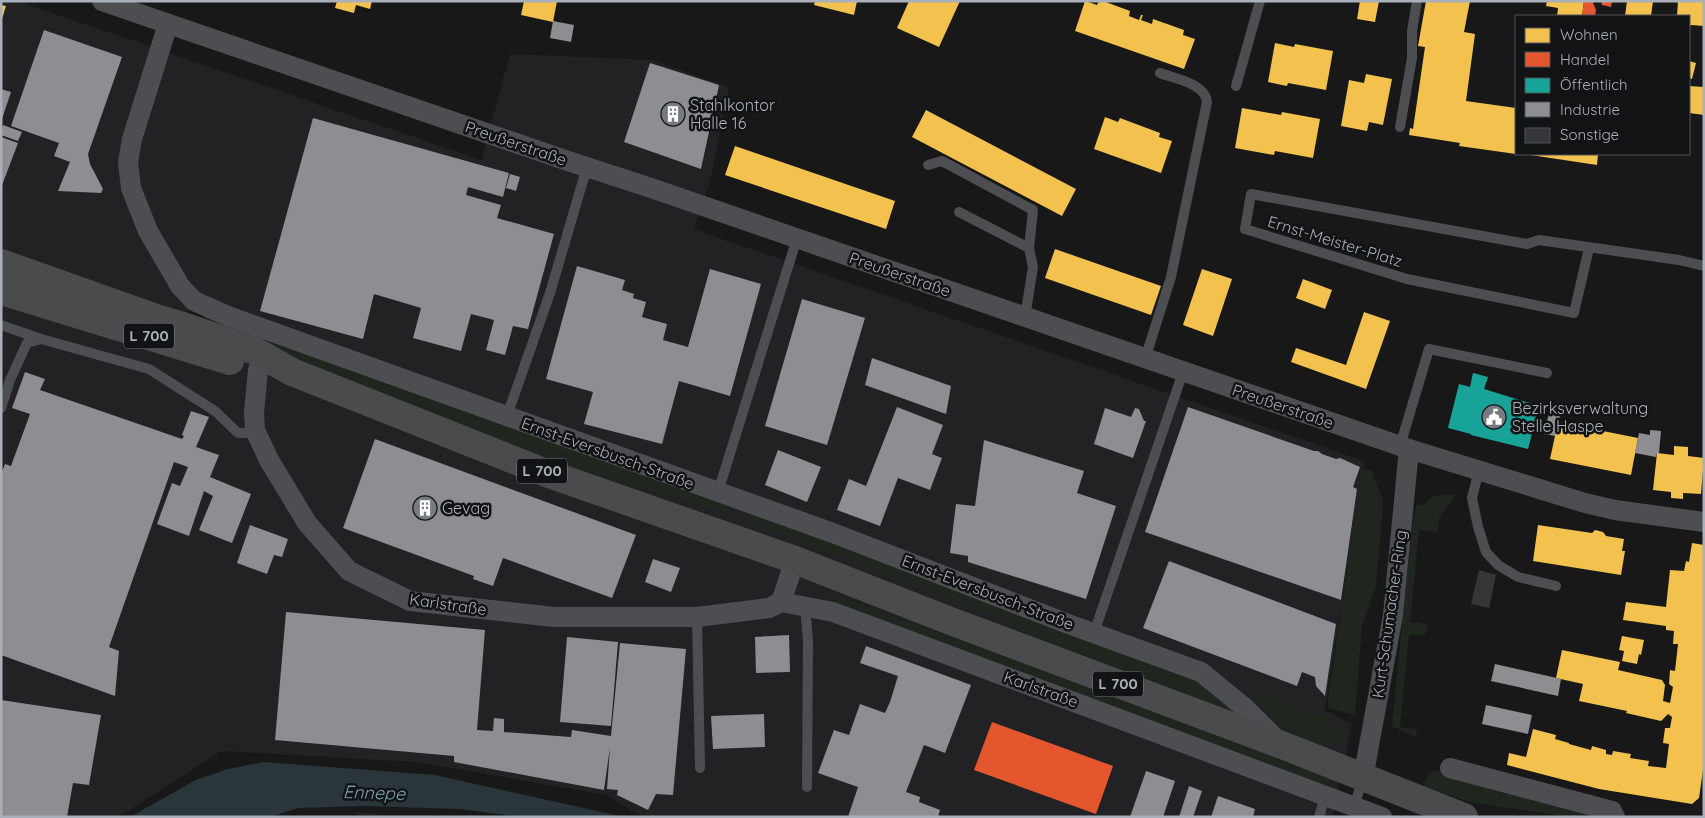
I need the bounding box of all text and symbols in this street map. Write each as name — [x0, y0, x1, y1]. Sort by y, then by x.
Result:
legend — [1515, 15, 1690, 155]
text: Wohnen — [1560, 25, 1618, 44]
text: Handel — [1560, 50, 1610, 69]
text: Öffentlich — [1560, 75, 1627, 94]
place label: Stahlkontor Halle 16 — [690, 95, 775, 133]
text: Industrie — [1560, 100, 1620, 119]
building icon: Stahlkontor Halle 16 — [660, 101, 686, 127]
street label: Preußerstraße — [463, 116, 569, 170]
text: Sonstige — [1560, 125, 1619, 144]
street label: Ernst-Meister-Platz — [1265, 211, 1405, 271]
street label: Preußerstraße — [847, 247, 953, 301]
road number: L 700 — [124, 324, 174, 348]
street label: Preußerstraße — [1230, 379, 1336, 433]
place label: Bezirksverwaltung Stelle Haspe — [1512, 398, 1648, 436]
public building icon: Bezirksverwaltung Stelle Haspe — [1481, 404, 1507, 430]
street label: Ernst-Eversbusch-Straße — [519, 412, 697, 494]
road number: L 700 — [517, 458, 567, 484]
building icon: Gevag — [412, 495, 438, 521]
place label: Gevag — [442, 498, 490, 518]
street label: Kurt-Schumacher-Ring — [1367, 529, 1411, 699]
street label: Ernst-Eversbusch-Straße — [899, 550, 1077, 634]
street label: Karlstraße — [408, 589, 488, 619]
street label: Karlstraße — [1001, 666, 1081, 712]
road number: L 700 — [1093, 672, 1143, 696]
water label: Ennepe — [342, 780, 406, 805]

